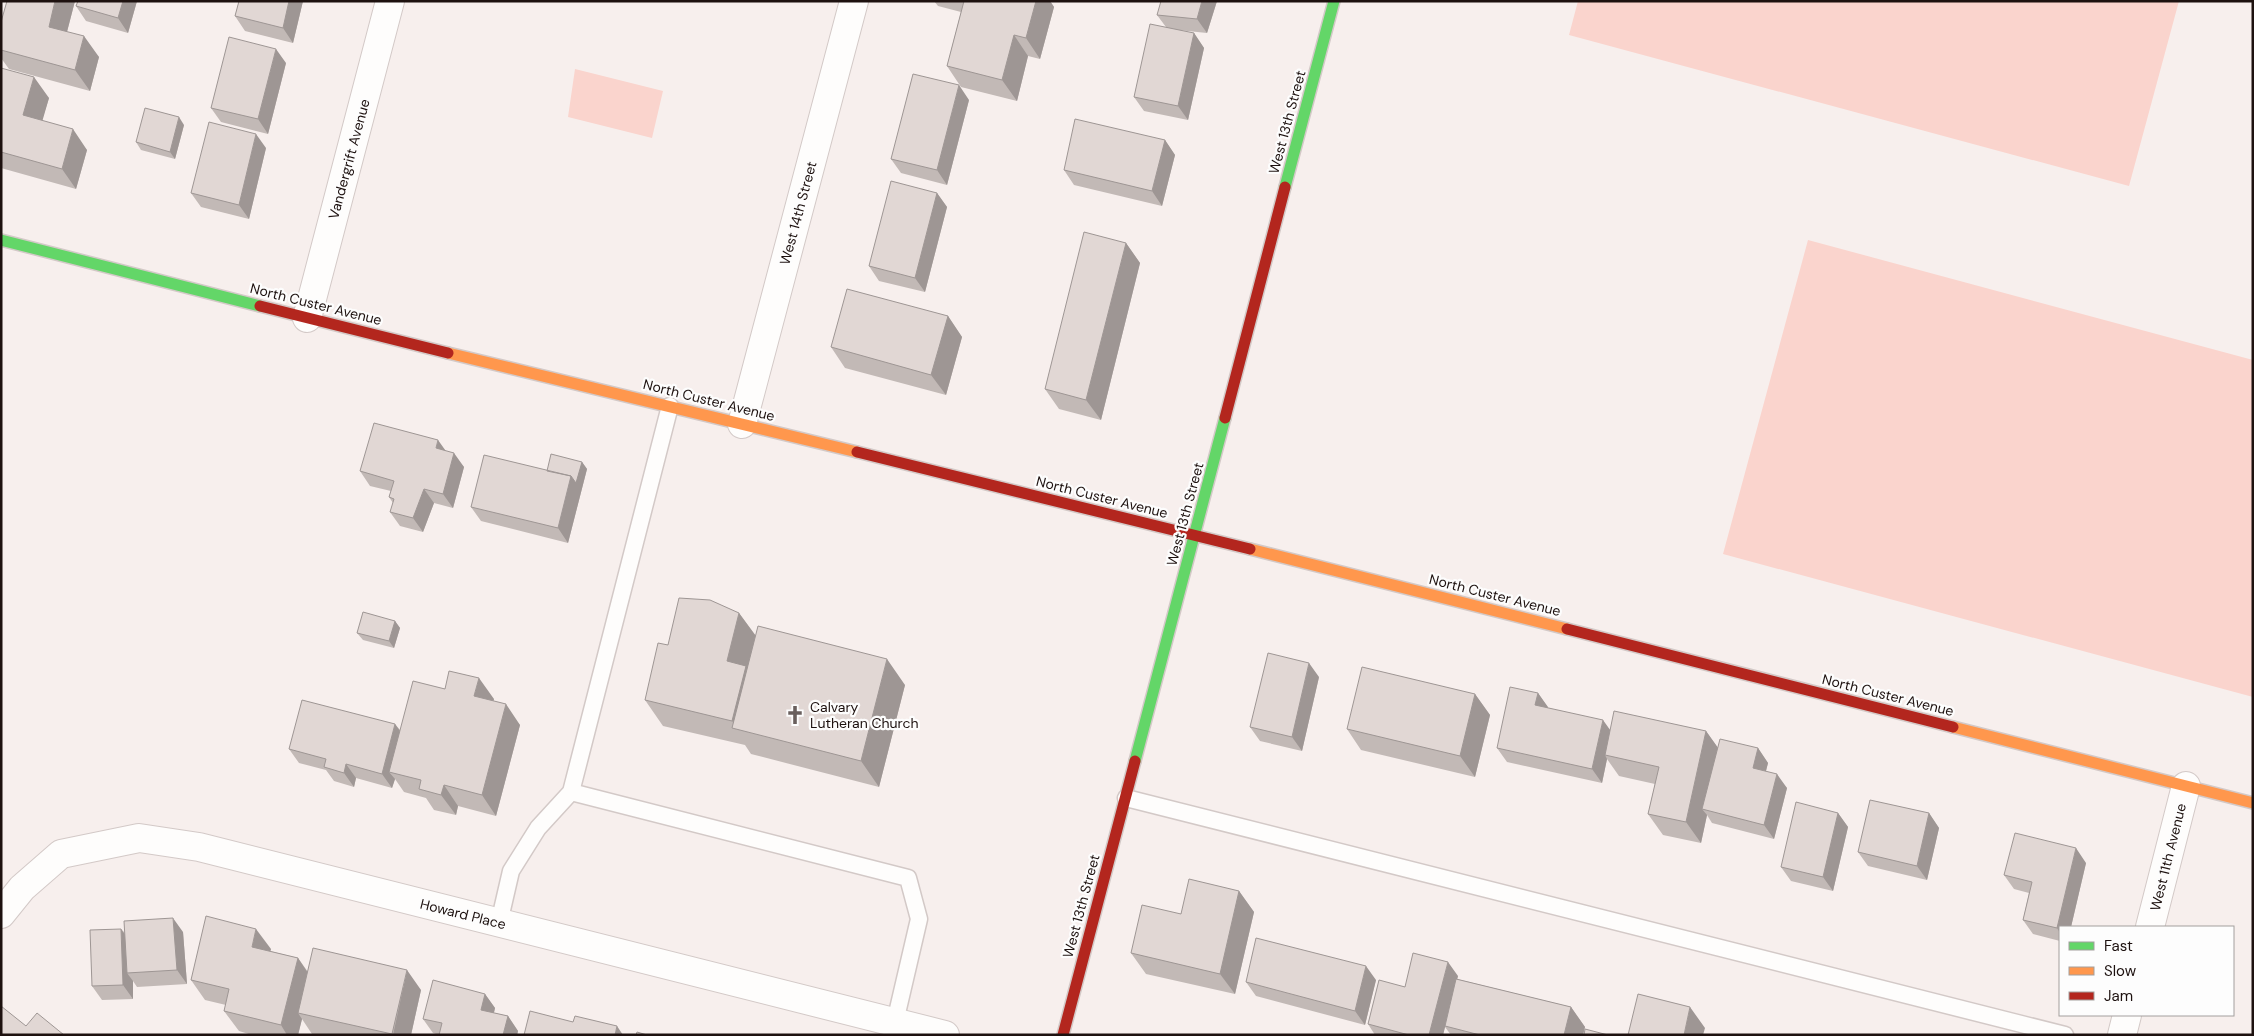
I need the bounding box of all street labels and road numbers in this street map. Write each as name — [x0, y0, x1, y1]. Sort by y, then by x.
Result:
street label: West 13th Street — [1265, 68, 1309, 176]
street label: Vandergrift Avenue — [324, 97, 374, 221]
street label: West 14th Street — [776, 159, 820, 267]
street label: North Custer Avenue — [248, 279, 384, 329]
street label: North Custer Avenue — [641, 375, 777, 425]
street label: West 13th Street — [1163, 460, 1207, 568]
street label: North Custer Avenue — [1034, 472, 1170, 522]
street label: North Custer Avenue — [1427, 570, 1563, 620]
street label: North Custer Avenue — [1820, 670, 1956, 720]
street label: West 11th Avenue — [2146, 801, 2190, 913]
street label: West 13th Street — [1059, 852, 1103, 960]
street label: Howard Place — [418, 895, 508, 933]

